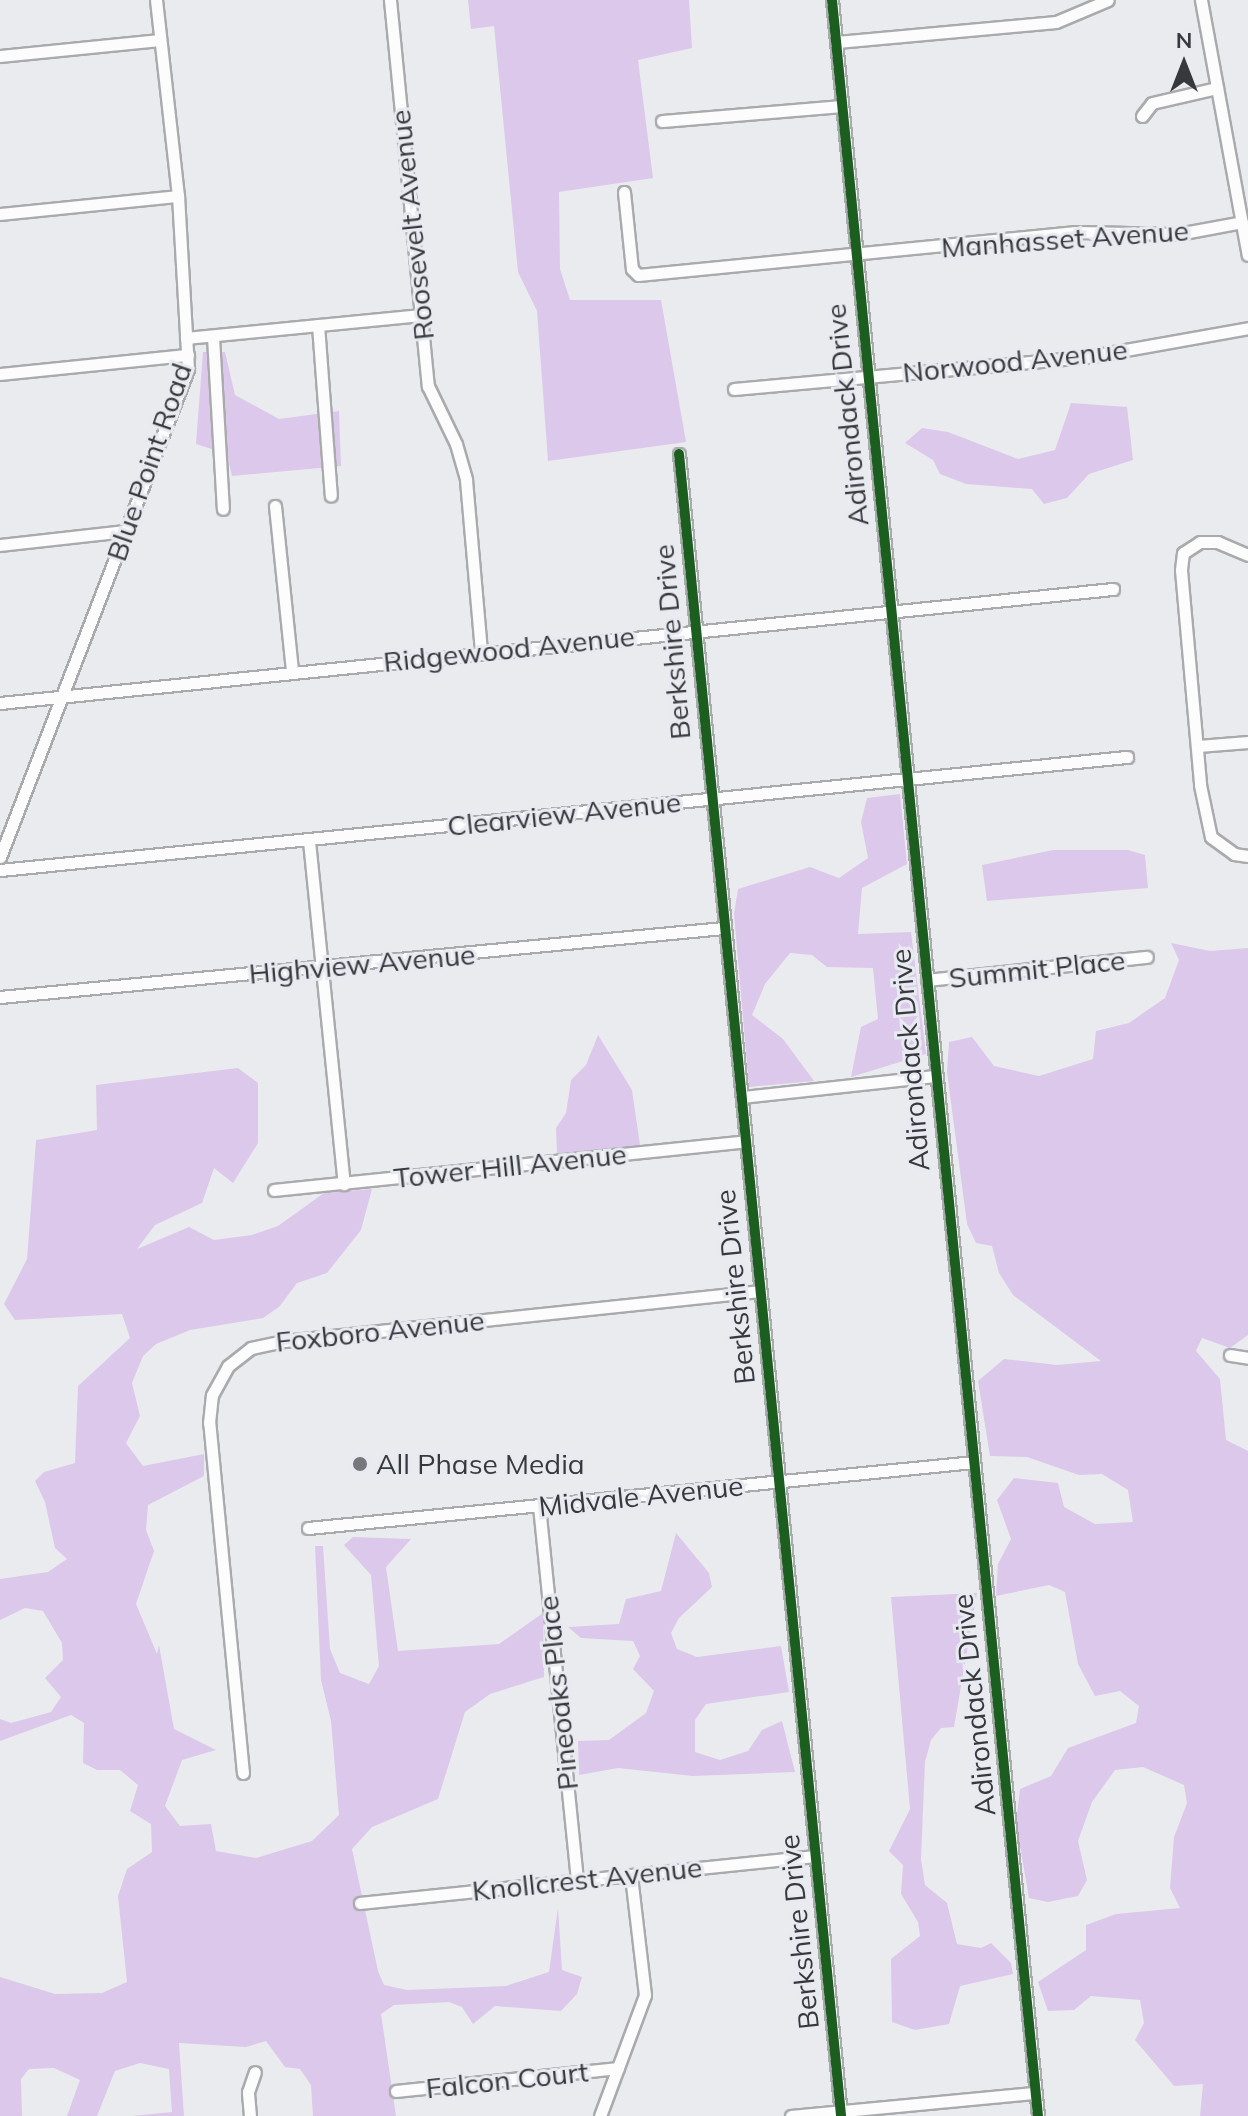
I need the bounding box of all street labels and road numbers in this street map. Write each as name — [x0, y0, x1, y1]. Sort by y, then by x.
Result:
street label: Roosevelt Avenue — [383, 108, 441, 342]
street label: Manhasset Avenue — [940, 214, 1190, 264]
street label: Adirondack Drive — [819, 302, 875, 528]
street label: Norwood Avenue — [901, 332, 1129, 390]
street label: Blue Point Road — [99, 359, 199, 565]
street label: Berkshire Drive — [647, 543, 697, 741]
street label: Ridgewood Avenue — [382, 619, 636, 679]
street label: Clearview Avenue — [446, 785, 682, 843]
street label: Highview Avenue — [247, 937, 477, 991]
street label: Summit Place — [947, 943, 1127, 995]
street label: Adirondack Drive — [884, 947, 936, 1173]
street label: Tower Hill Avenue — [392, 1137, 628, 1195]
street label: Berkshire Drive — [708, 1188, 762, 1386]
street label: Foxboro Avenue — [274, 1303, 486, 1359]
street label: Midvale Avenue — [537, 1469, 745, 1523]
street label: Adirondack Drive — [946, 1592, 1002, 1818]
street label: Pineoaks Place — [531, 1594, 585, 1792]
street label: Berkshire Drive — [772, 1833, 826, 2031]
street label: Knollcrest Avenue — [470, 1850, 704, 1908]
street label: Falcon Court — [424, 2055, 590, 2105]

